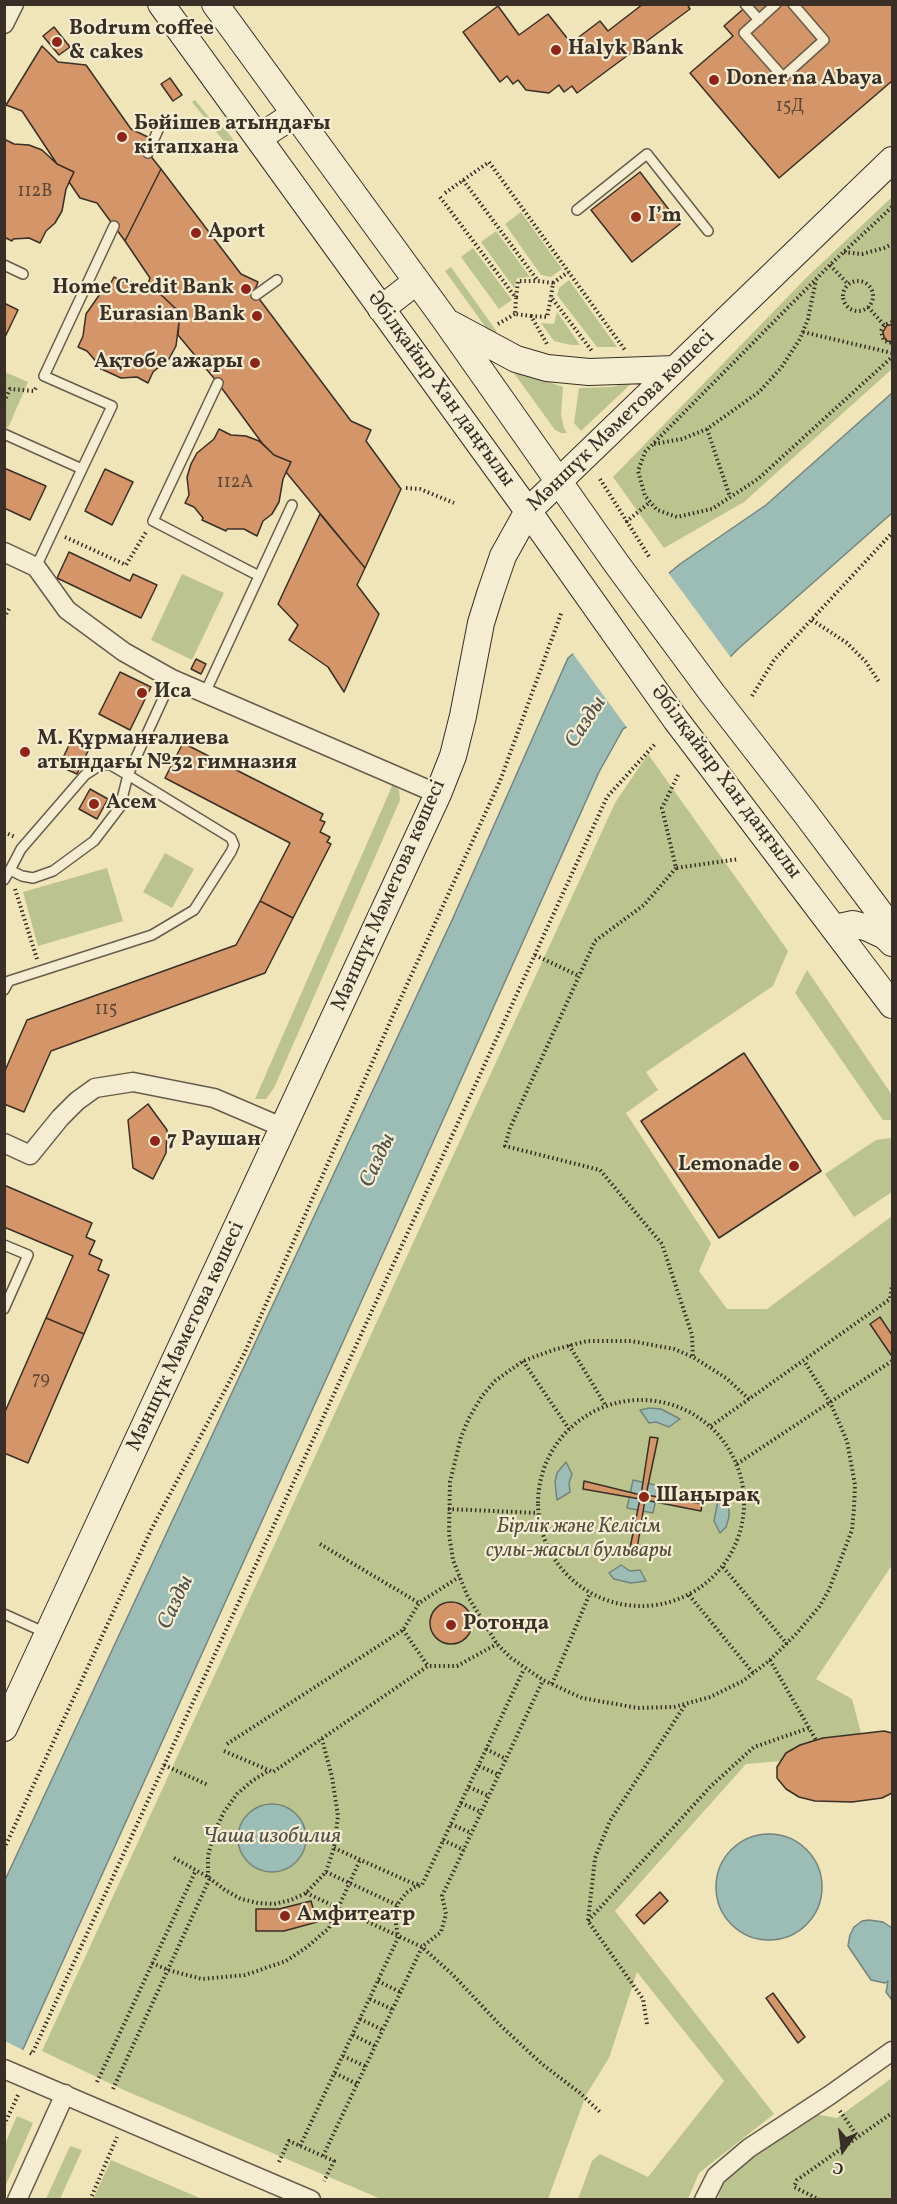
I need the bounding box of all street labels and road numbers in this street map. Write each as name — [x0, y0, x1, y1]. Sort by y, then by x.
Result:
street label: Әбілқайыр Хан даңғылы — [361, 287, 519, 493]
street label: Мәншүк Мәметова көшесі — [523, 326, 721, 518]
street label: Әбілқайыр Хан даңғылы — [644, 681, 806, 885]
street label: Мәншүк Мәметова көшесі — [327, 776, 453, 1016]
street label: Мәншүк Мәметова көшесі — [123, 1218, 251, 1456]

